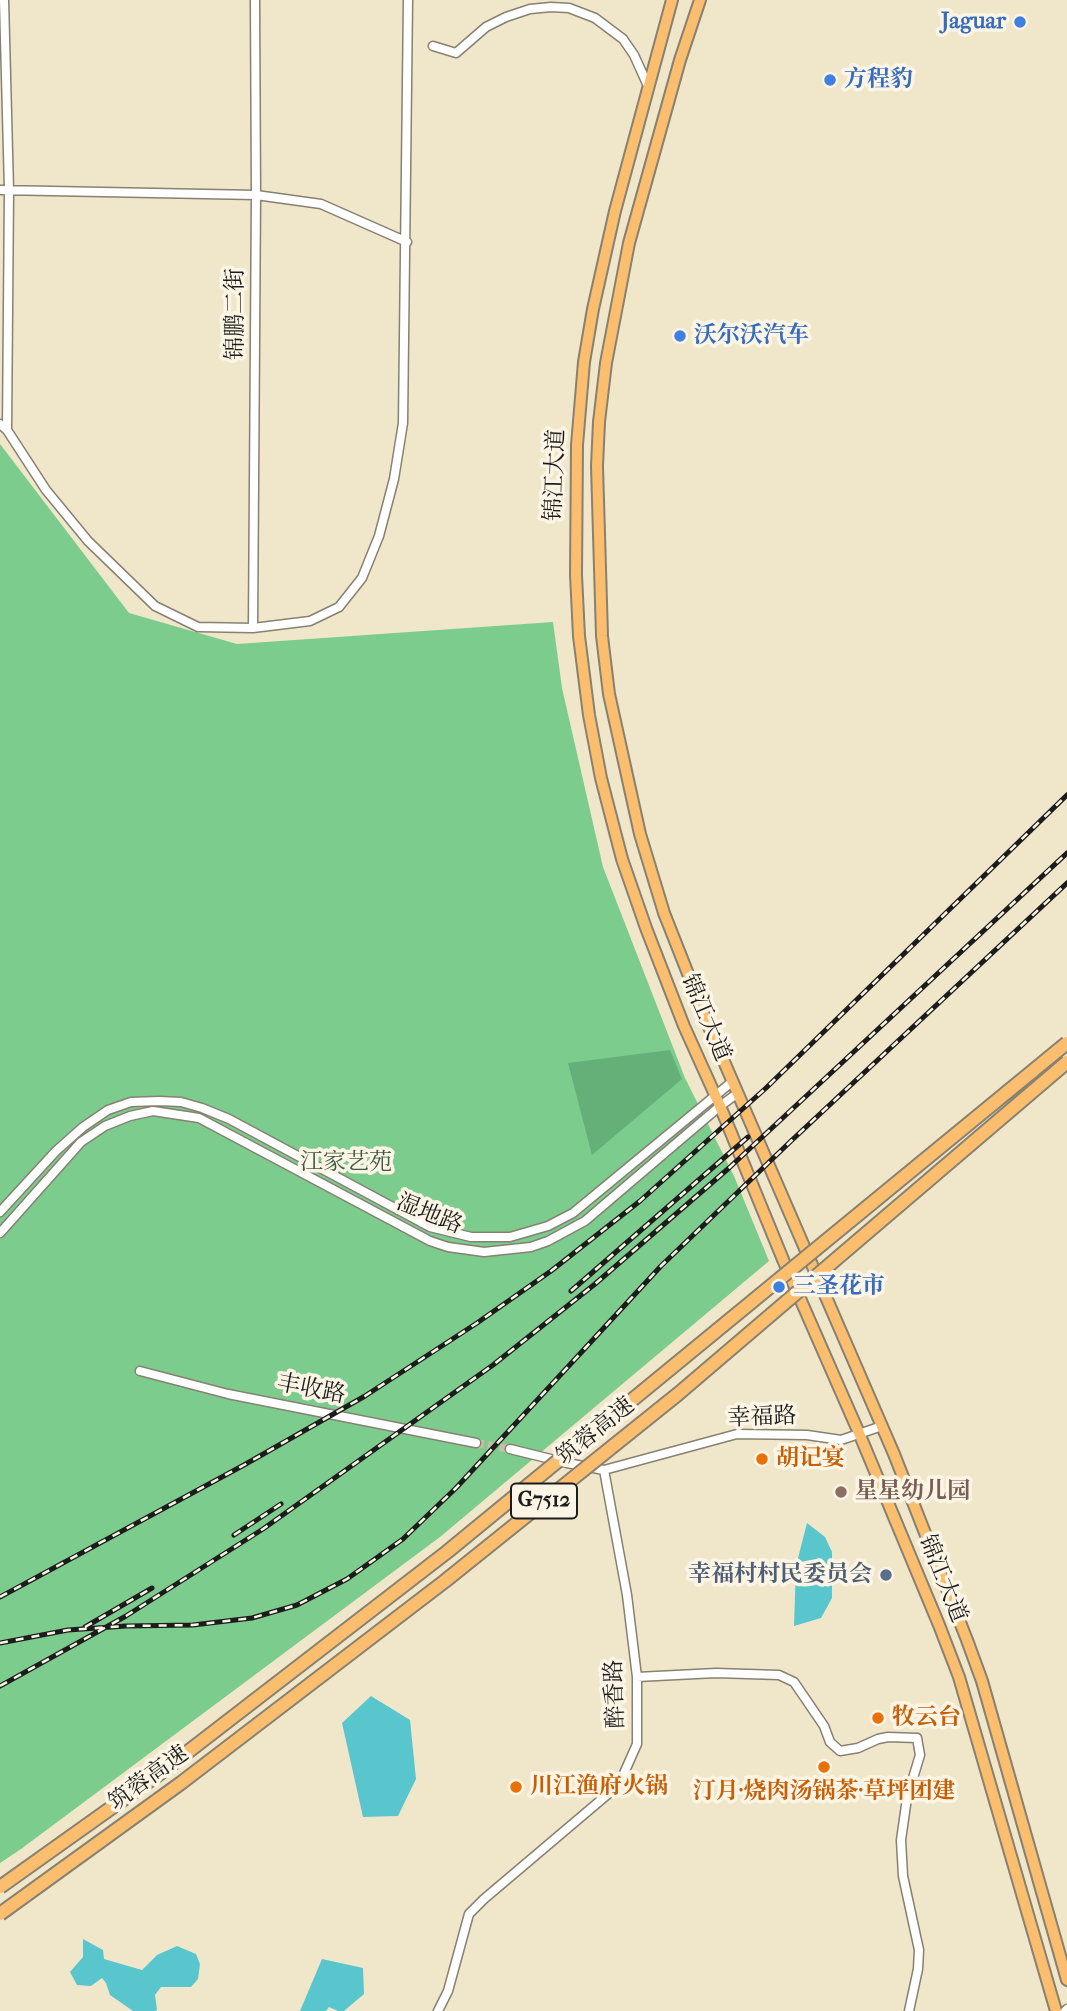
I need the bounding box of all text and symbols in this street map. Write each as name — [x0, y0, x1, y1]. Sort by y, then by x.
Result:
place label: Jaguar — [941, 8, 1006, 36]
marker: Jaguar — [1012, 14, 1028, 30]
place label: 方程豹 — [844, 66, 913, 94]
marker: 方程豹 — [822, 72, 838, 88]
street label: 锦鹏二街 — [222, 268, 250, 360]
place label: 沃尔沃汽车 — [694, 322, 809, 350]
marker: 沃尔沃汽车 — [672, 328, 688, 344]
street label: 锦江大道 — [541, 429, 571, 521]
street label: 锦江大道 — [674, 970, 736, 1066]
park label: 江家艺苑 — [300, 1149, 392, 1177]
street label: 湿地路 — [392, 1189, 466, 1241]
place label: 三圣花市 — [793, 1273, 885, 1301]
marker: 三圣花市 — [771, 1279, 787, 1295]
street label: 丰收路 — [275, 1370, 347, 1410]
street label: 筑蓉高速 — [552, 1392, 640, 1472]
street label: 幸福路 — [727, 1403, 797, 1433]
place label: 胡记宴 — [776, 1445, 845, 1473]
marker: 胡记宴 — [754, 1451, 770, 1467]
place label: 星星幼儿园 — [855, 1478, 970, 1506]
road number: G7512 — [511, 1484, 577, 1518]
marker: 星星幼儿园 — [833, 1484, 849, 1500]
street label: 锦江大道 — [912, 1531, 972, 1627]
place label: 幸福村村民委员会 — [688, 1561, 872, 1589]
marker: 幸福村村民委员会 — [878, 1567, 894, 1583]
street label: 醉香路 — [601, 1659, 631, 1729]
place label: 牧云台 — [892, 1704, 961, 1732]
marker: 牧云台 — [870, 1710, 886, 1726]
street label: 筑蓉高速 — [104, 1741, 194, 1817]
marker: 汀月·烧肉汤锅茶·草坪团建 — [816, 1759, 832, 1775]
place label: 川江渔府火锅 — [530, 1773, 668, 1801]
place label: 汀月·烧肉汤锅茶·草坪团建 — [693, 1778, 955, 1806]
marker: 川江渔府火锅 — [508, 1779, 524, 1795]

